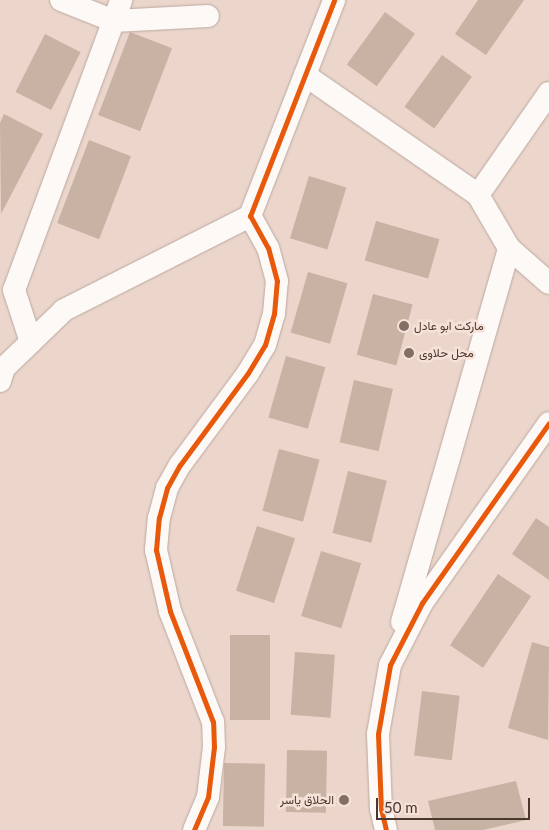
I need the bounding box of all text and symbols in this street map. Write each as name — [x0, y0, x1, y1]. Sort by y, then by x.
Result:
place label: ماركت ابو عادل — [414, 319, 484, 333]
marker: ماركت ابو عادل — [398, 320, 410, 332]
place label: محل حلاوى — [419, 346, 474, 360]
marker: محل حلاوى — [403, 347, 415, 359]
scale bar — [379, 788, 533, 820]
place label: الحلاق ياسر — [280, 793, 334, 807]
marker: الحلاق ياسر — [338, 794, 350, 806]
text: 50 m — [384, 798, 418, 816]

